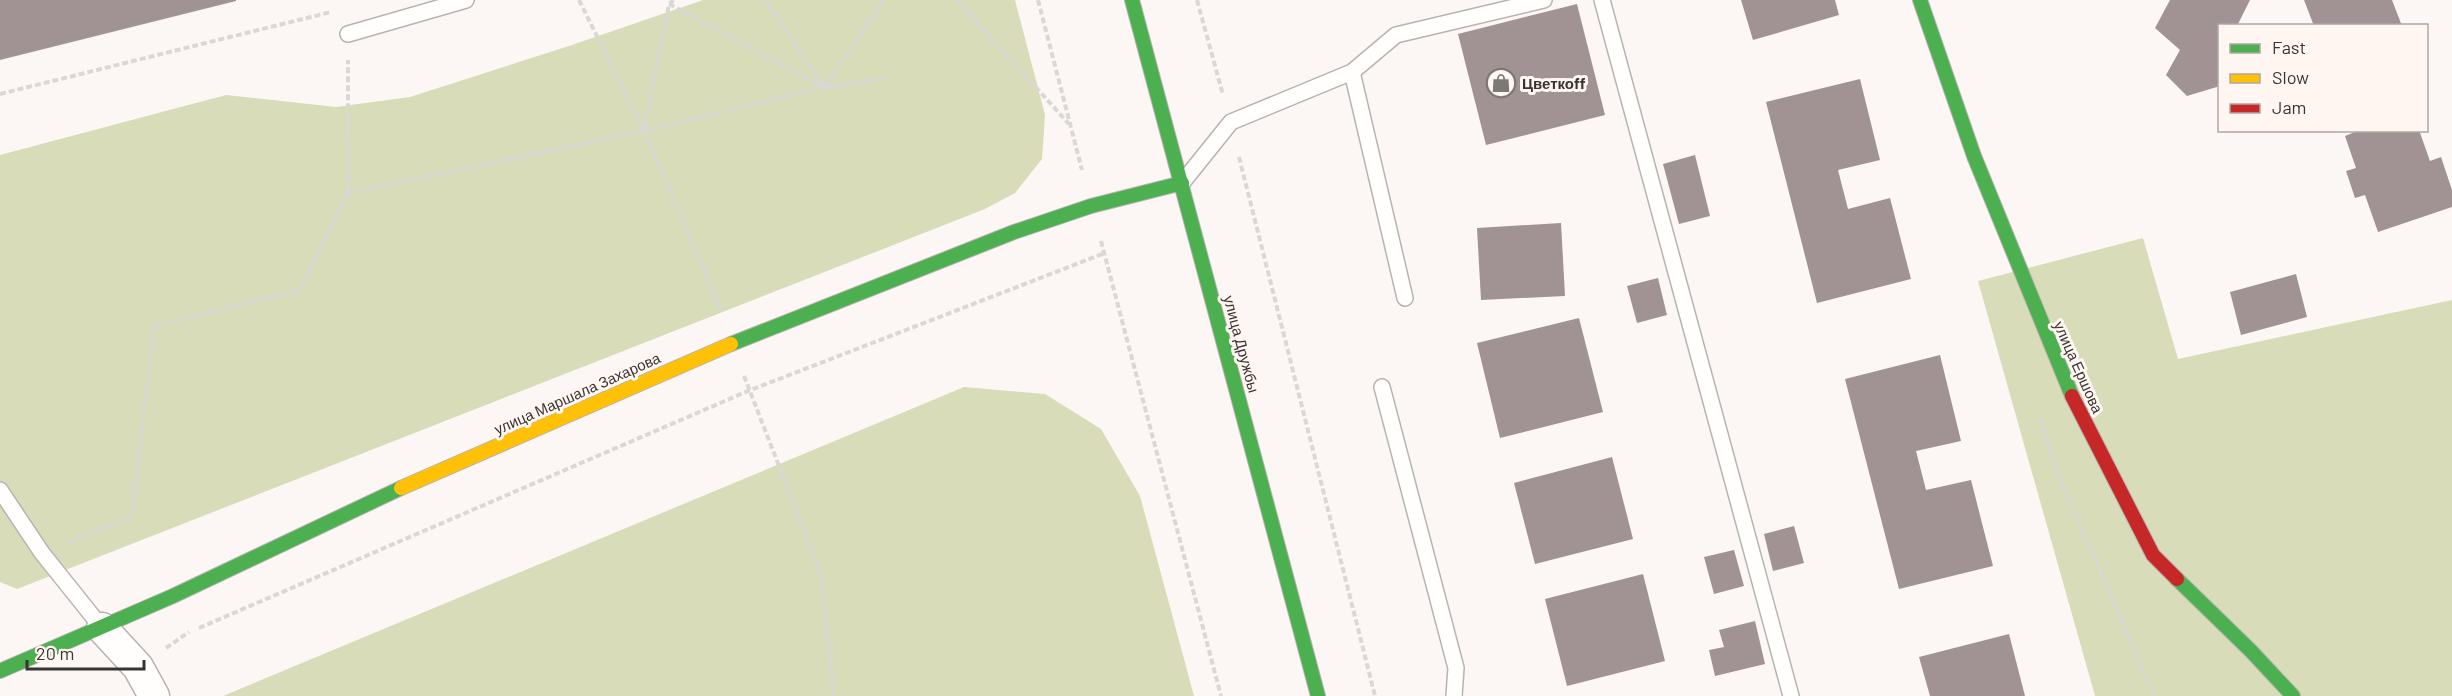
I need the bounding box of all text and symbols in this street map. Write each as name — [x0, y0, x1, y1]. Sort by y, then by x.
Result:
legend — [2218, 24, 2428, 132]
text: Fast — [2272, 36, 2306, 58]
text: Slow — [2272, 66, 2309, 88]
shop icon: Цветкоff — [1485, 67, 1517, 99]
place label: Цветкоff — [1522, 74, 1586, 92]
text: Jam — [2272, 96, 2306, 118]
street label: улица Дружбы — [1220, 293, 1264, 395]
street label: улица Ершова — [2051, 318, 2108, 417]
street label: улица Маршала Захарова — [491, 348, 663, 438]
scale bar — [27, 633, 144, 671]
text: 20 m — [36, 642, 74, 664]

